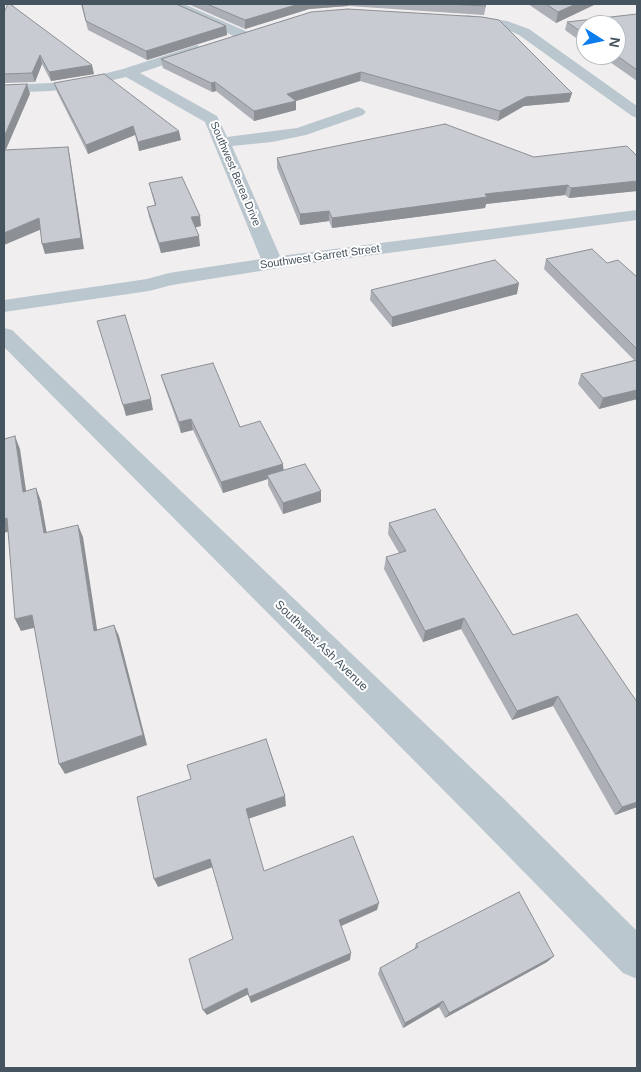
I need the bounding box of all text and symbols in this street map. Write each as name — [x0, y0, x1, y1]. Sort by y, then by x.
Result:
north arrow — [576, 15, 626, 65]
text: N — [606, 36, 624, 49]
street label: Southwest Berea Drive — [207, 120, 263, 228]
street label: Southwest Garrett Street — [259, 242, 381, 272]
street label: Southwest Ash Avenue — [271, 598, 371, 694]

